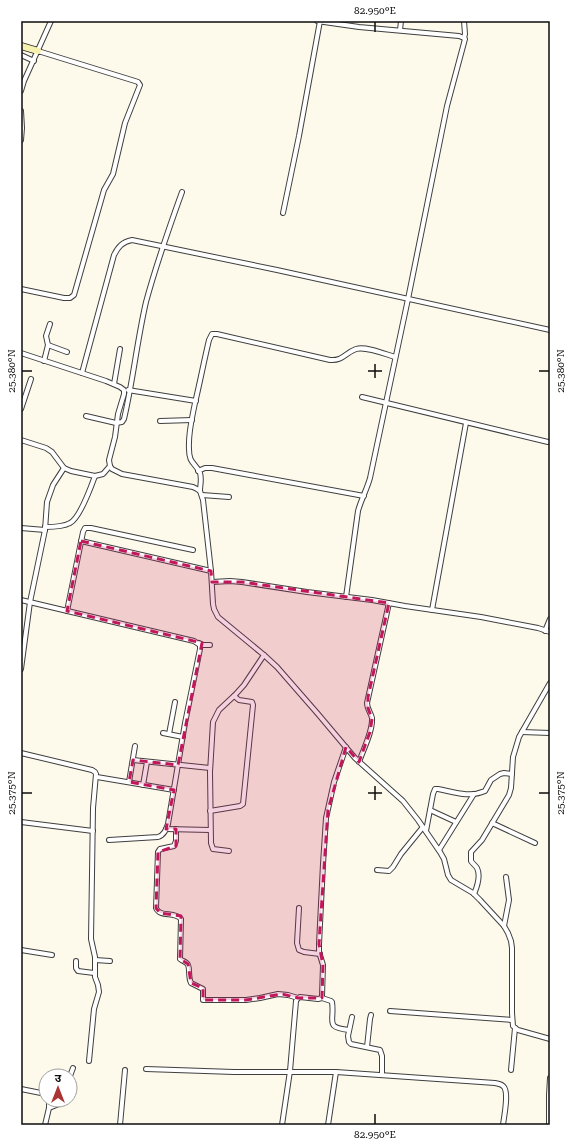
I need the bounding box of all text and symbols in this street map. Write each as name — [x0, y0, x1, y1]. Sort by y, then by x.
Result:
text: 82.950°E — [354, 5, 396, 16]
text: 25.380°N — [6, 349, 17, 393]
text: 25.380°N — [555, 349, 566, 393]
text: 25.375°N — [6, 771, 17, 815]
text: 25.375°N — [555, 771, 566, 815]
north arrow — [38, 1068, 78, 1108]
text: उ — [55, 1072, 62, 1085]
text: 82.950°E — [354, 1129, 396, 1140]

